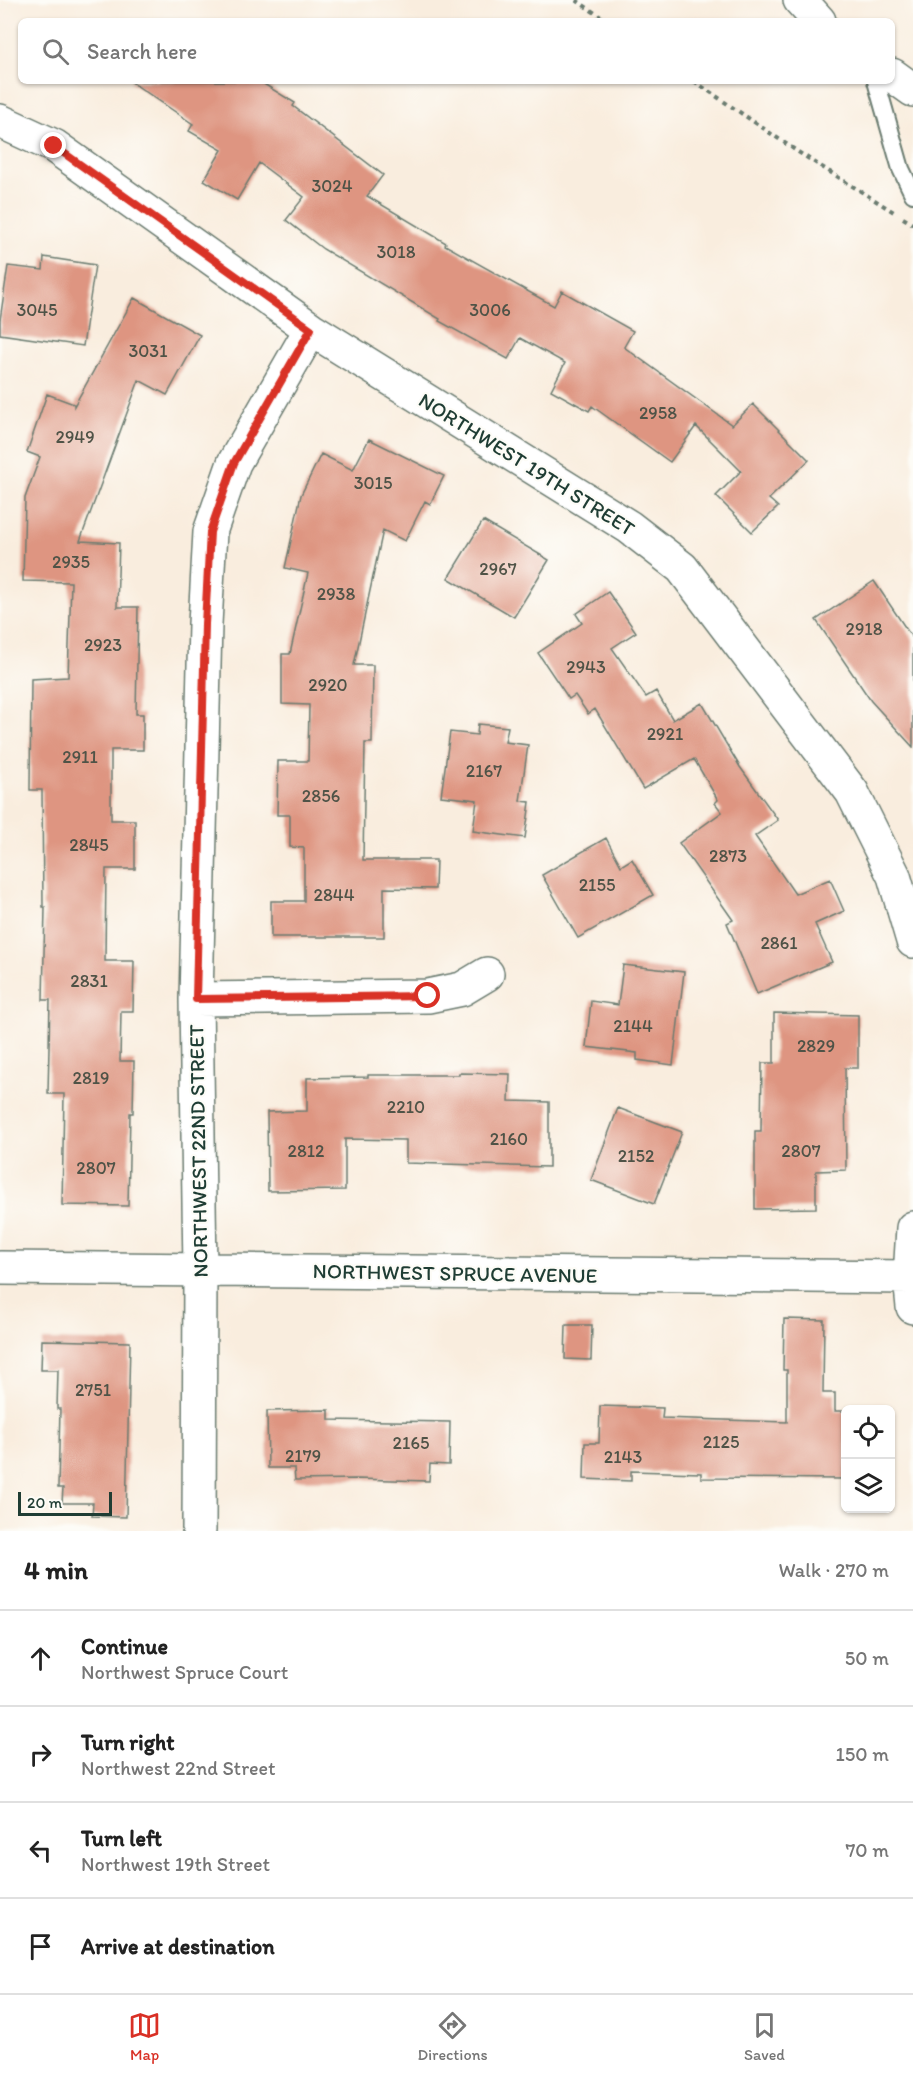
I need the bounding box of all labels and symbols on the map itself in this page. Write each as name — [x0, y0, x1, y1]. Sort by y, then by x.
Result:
route end — [40, 132, 66, 158]
house number: 3024 — [311, 175, 353, 197]
house number: 3018 — [376, 241, 416, 263]
house number: 3045 — [16, 299, 58, 321]
house number: 3006 — [469, 299, 511, 321]
house number: 3031 — [128, 340, 168, 362]
street label: NORTHWEST 19TH STREET — [414, 387, 640, 541]
house number: 2958 — [639, 402, 677, 424]
house number: 2949 — [55, 426, 95, 448]
house number: 3015 — [354, 472, 392, 494]
house number: 2935 — [52, 551, 90, 573]
house number: 2967 — [479, 558, 517, 580]
house number: 2938 — [317, 583, 355, 605]
house number: 2918 — [845, 618, 883, 640]
house number: 2923 — [84, 634, 122, 656]
house number: 2943 — [566, 656, 606, 678]
house number: 2920 — [308, 674, 348, 696]
house number: 2921 — [647, 723, 683, 745]
house number: 2911 — [62, 746, 98, 768]
house number: 2167 — [466, 760, 502, 782]
house number: 2856 — [302, 785, 340, 807]
house number: 2845 — [69, 834, 109, 856]
house number: 2873 — [709, 845, 747, 867]
house number: 2155 — [579, 874, 615, 896]
house number: 2844 — [314, 884, 355, 906]
house number: 2861 — [760, 932, 798, 954]
house number: 2831 — [70, 970, 108, 992]
route start — [414, 982, 440, 1008]
house number: 2144 — [613, 1015, 653, 1037]
street label: NORTHWEST 22ND STREET — [183, 1024, 213, 1278]
house number: 2829 — [797, 1035, 835, 1057]
house number: 2819 — [72, 1067, 110, 1089]
house number: 2210 — [387, 1096, 425, 1118]
house number: 2160 — [490, 1128, 528, 1150]
house number: 2812 — [287, 1140, 325, 1162]
house number: 2807 — [781, 1140, 821, 1162]
house number: 2152 — [618, 1145, 655, 1167]
house number: 2807 — [76, 1157, 116, 1179]
street label: NORTHWEST SPRUCE AVENUE — [313, 1258, 597, 1288]
house number: 2751 — [75, 1379, 111, 1401]
house number: 2125 — [703, 1431, 739, 1453]
house number: 2165 — [393, 1432, 429, 1454]
house number: 2179 — [285, 1445, 321, 1467]
house number: 2143 — [604, 1446, 642, 1468]
scale bar — [18, 1489, 112, 1516]

